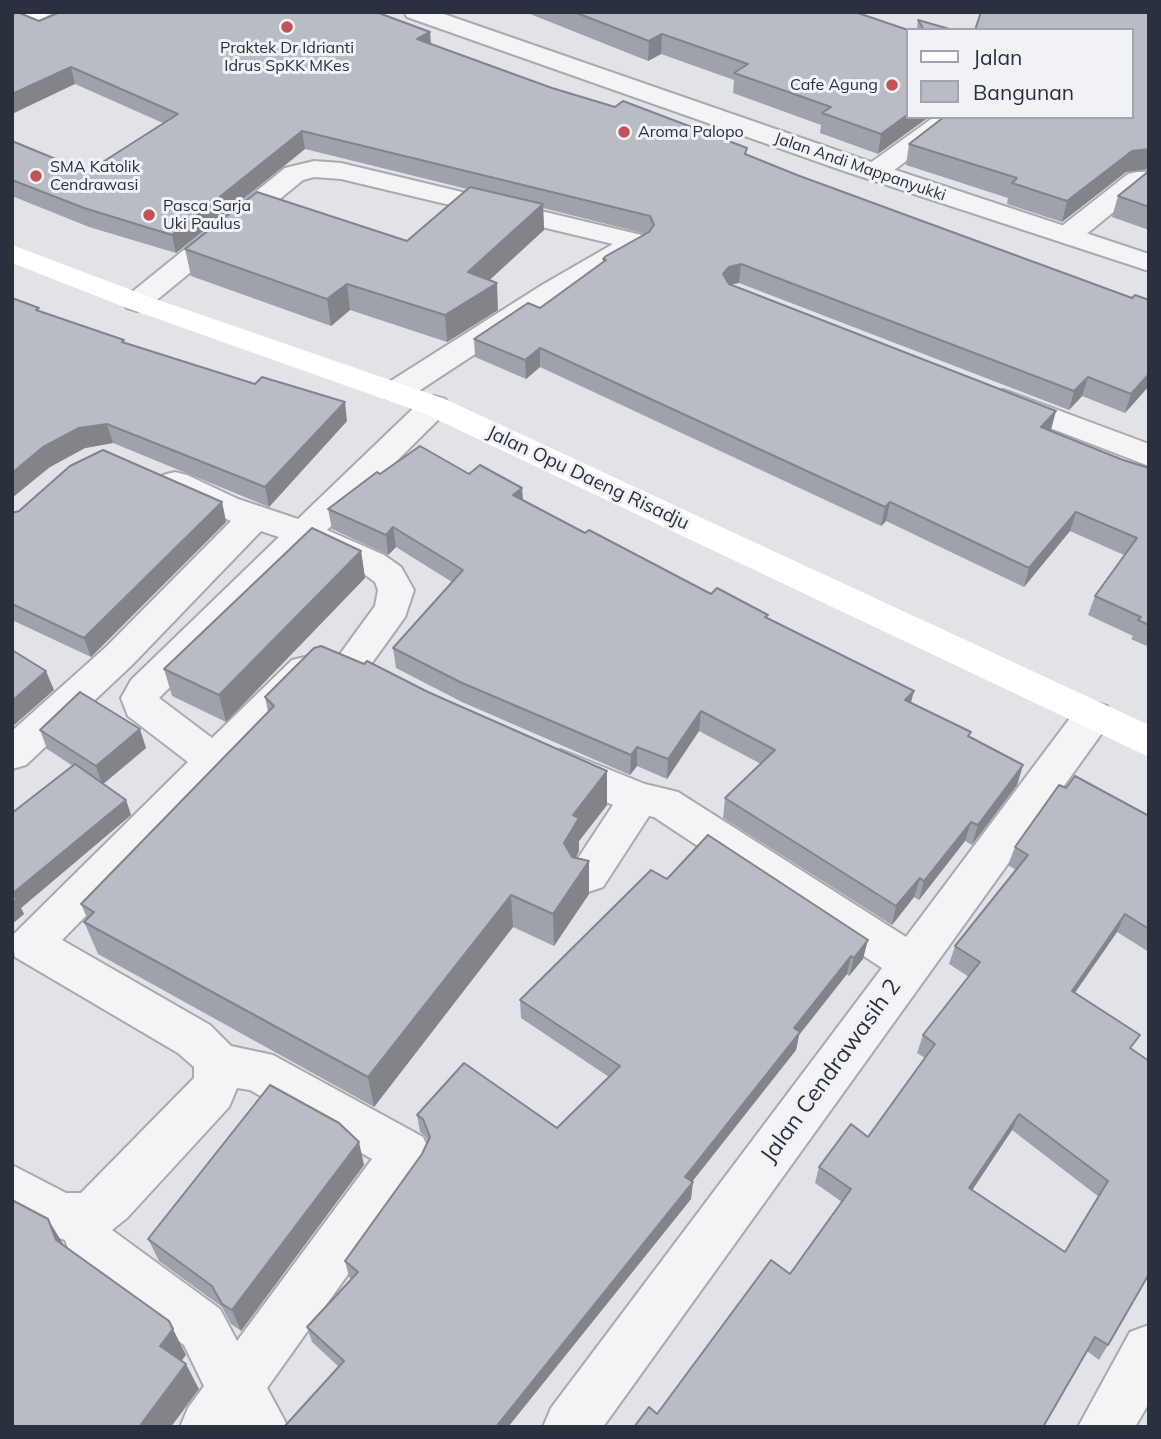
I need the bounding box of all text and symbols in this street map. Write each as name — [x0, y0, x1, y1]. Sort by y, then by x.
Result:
marker: Praktek Dr Idrianti Idrus SpKK MKes — [279, 19, 295, 35]
legend — [906, 28, 1133, 119]
place label: Praktek Dr Idrianti Idrus SpKK MKes — [220, 38, 354, 76]
text: Jalan — [973, 44, 1022, 70]
place label: Cafe Agung — [790, 75, 878, 95]
marker: Cafe Agung — [884, 77, 900, 93]
text: Bangunan — [973, 79, 1074, 105]
place label: Aroma Palopo — [638, 122, 744, 142]
marker: Aroma Palopo — [616, 124, 632, 140]
street label: Jalan Andi Mappanyukki — [772, 129, 948, 205]
place label: SMA Katolik Cendrawasi — [50, 157, 140, 195]
marker: SMA Katolik Cendrawasi — [28, 168, 44, 184]
place label: Pasca Sarja Uki Paulus — [163, 196, 251, 234]
marker: Pasca Sarja Uki Paulus — [141, 207, 157, 223]
street label: Jalan Opu Daeng Risadju — [483, 421, 693, 535]
street label: Jalan Cendrawasih 2 — [755, 974, 907, 1168]

